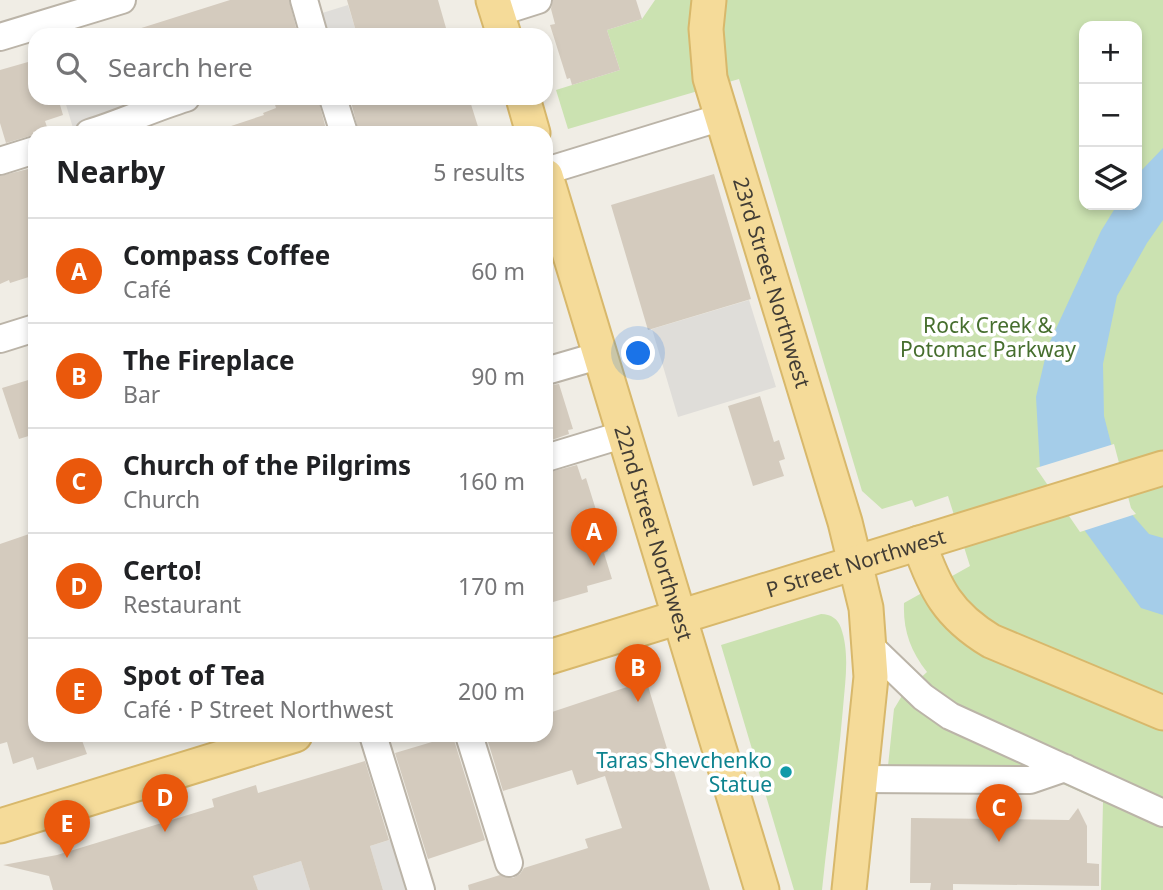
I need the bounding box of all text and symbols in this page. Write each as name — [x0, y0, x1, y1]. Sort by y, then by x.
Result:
map controls — [1079, 21, 1142, 210]
button: + — [1079, 21, 1142, 84]
search box — [28, 28, 553, 105]
icon: search — [52, 48, 90, 86]
text: Search here — [108, 49, 253, 85]
button: − — [1079, 84, 1142, 147]
button: layers — [1079, 147, 1142, 210]
text: Nearby — [56, 151, 165, 192]
text: 5 results — [433, 156, 525, 188]
street label: 23rd Street Northwest — [727, 174, 818, 392]
text: Compass Coffee — [123, 237, 330, 273]
text: A — [71, 255, 87, 287]
text: 60 m — [471, 255, 525, 287]
text: Café — [123, 273, 171, 305]
park label: Rock Creek & Potomac Parkway — [900, 311, 1076, 363]
your location — [621, 336, 655, 370]
text: The Fireplace — [123, 342, 295, 378]
text: B — [71, 360, 87, 392]
text: 90 m — [471, 360, 525, 392]
text: Bar — [123, 378, 160, 410]
street label: 22nd Street Northwest — [608, 422, 700, 644]
text: Church of the Pilgrims — [123, 447, 411, 483]
text: C — [72, 465, 86, 497]
text: 160 m — [458, 465, 525, 497]
text: Church — [123, 483, 200, 515]
pin: A — [571, 508, 617, 566]
street label: P Street Northwest — [762, 522, 949, 603]
text: Certo! — [123, 552, 202, 588]
text: D — [71, 570, 87, 602]
text: 170 m — [458, 570, 525, 602]
text: Restaurant — [123, 588, 241, 620]
pin: B — [615, 644, 661, 702]
text: Spot of Tea — [123, 657, 265, 693]
text: E — [73, 675, 85, 707]
text: 200 m — [458, 675, 525, 707]
text: Café · P Street Northwest — [123, 693, 393, 725]
place label: Taras Shevchenko Statue — [596, 746, 772, 798]
marker: Taras Shevchenko Statue — [778, 764, 794, 780]
pin: D — [142, 774, 188, 832]
pin: C — [976, 784, 1022, 842]
pin: E — [44, 800, 90, 858]

